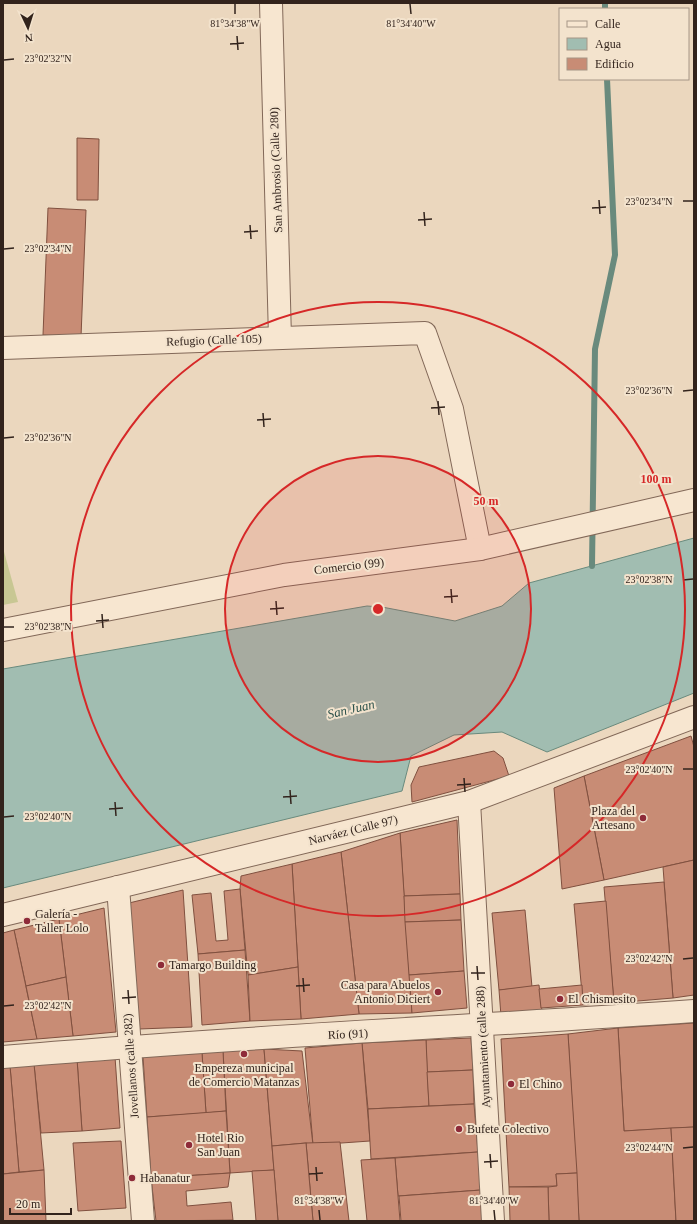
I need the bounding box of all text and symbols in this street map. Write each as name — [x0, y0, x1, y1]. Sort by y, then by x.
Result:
north arrow — [8, 8, 48, 48]
legend — [559, 8, 689, 80]
text: Calle — [595, 17, 620, 31]
text: 81°34'38"W — [210, 18, 260, 29]
text: 81°34'40"W — [386, 18, 436, 29]
text: N — [24, 32, 33, 44]
text: Agua — [595, 37, 622, 51]
text: 23°02'32"N — [24, 53, 72, 64]
text: Edificio — [595, 57, 634, 71]
street label: San Ambrosio (Calle 280) — [267, 107, 285, 233]
text: 23°02'34"N — [625, 196, 673, 207]
text: 23°02'34"N — [24, 243, 72, 254]
street label: Refugio (Calle 105) — [166, 331, 262, 349]
text: 23°02'36"N — [625, 385, 673, 396]
text: 23°02'36"N — [24, 432, 72, 443]
text: 100 m — [641, 472, 672, 486]
text: 50 m — [474, 494, 499, 508]
street label: Comercio (99) — [313, 555, 385, 577]
text: 23°02'38"N — [625, 574, 673, 585]
centre of rings — [371, 602, 385, 616]
text: 23°02'38"N — [24, 621, 72, 632]
water label: San Juan — [326, 696, 376, 722]
text: 23°02'40"N — [625, 764, 673, 775]
place label: Plaza del Artesano — [591, 804, 636, 832]
text: 23°02'40"N — [24, 811, 72, 822]
street label: Narváez (Calle 97) — [307, 812, 399, 848]
marker: Plaza del Artesano — [638, 813, 648, 823]
place label: Galería - Taller Lolo — [35, 907, 88, 935]
marker: Galería - Taller Lolo — [22, 916, 32, 926]
text: 23°02'42"N — [625, 953, 673, 964]
place label: Tamargo Building — [169, 958, 256, 972]
marker: Tamargo Building — [156, 960, 166, 970]
place label: Casa para Abuelos Antonio Diciert — [341, 978, 431, 1006]
street label: Ayuntamiento (calle 288) — [473, 986, 493, 1108]
marker: Casa para Abuelos Antonio Diciert — [433, 987, 443, 997]
place label: El Chismesito — [568, 992, 636, 1006]
marker: El Chismesito — [555, 994, 565, 1004]
text: 23°02'42"N — [24, 1000, 72, 1011]
street label: Jovellanos (calle 282) — [120, 1013, 142, 1119]
street label: Río (91) — [327, 1026, 369, 1042]
marker: Empereza municipal de Comercio Matanzas — [239, 1049, 249, 1059]
place label: Empereza municipal de Comercio Matanzas — [189, 1061, 300, 1089]
place label: El Chino — [519, 1077, 562, 1091]
marker: El Chino — [506, 1079, 516, 1089]
place label: Bufete Colectivo — [467, 1122, 549, 1136]
marker: Bufete Colectivo — [454, 1124, 464, 1134]
place label: Hotel Rio San Juan — [197, 1131, 244, 1159]
marker: Hotel Rio San Juan — [184, 1140, 194, 1150]
text: 23°02'44"N — [625, 1142, 673, 1153]
place label: Habanatur — [140, 1171, 190, 1185]
marker: Habanatur — [127, 1173, 137, 1183]
scale bar — [10, 1190, 71, 1216]
text: 81°34'38"W — [294, 1195, 344, 1206]
text: 81°34'40"W — [469, 1195, 519, 1206]
text: 20 m — [16, 1197, 41, 1211]

